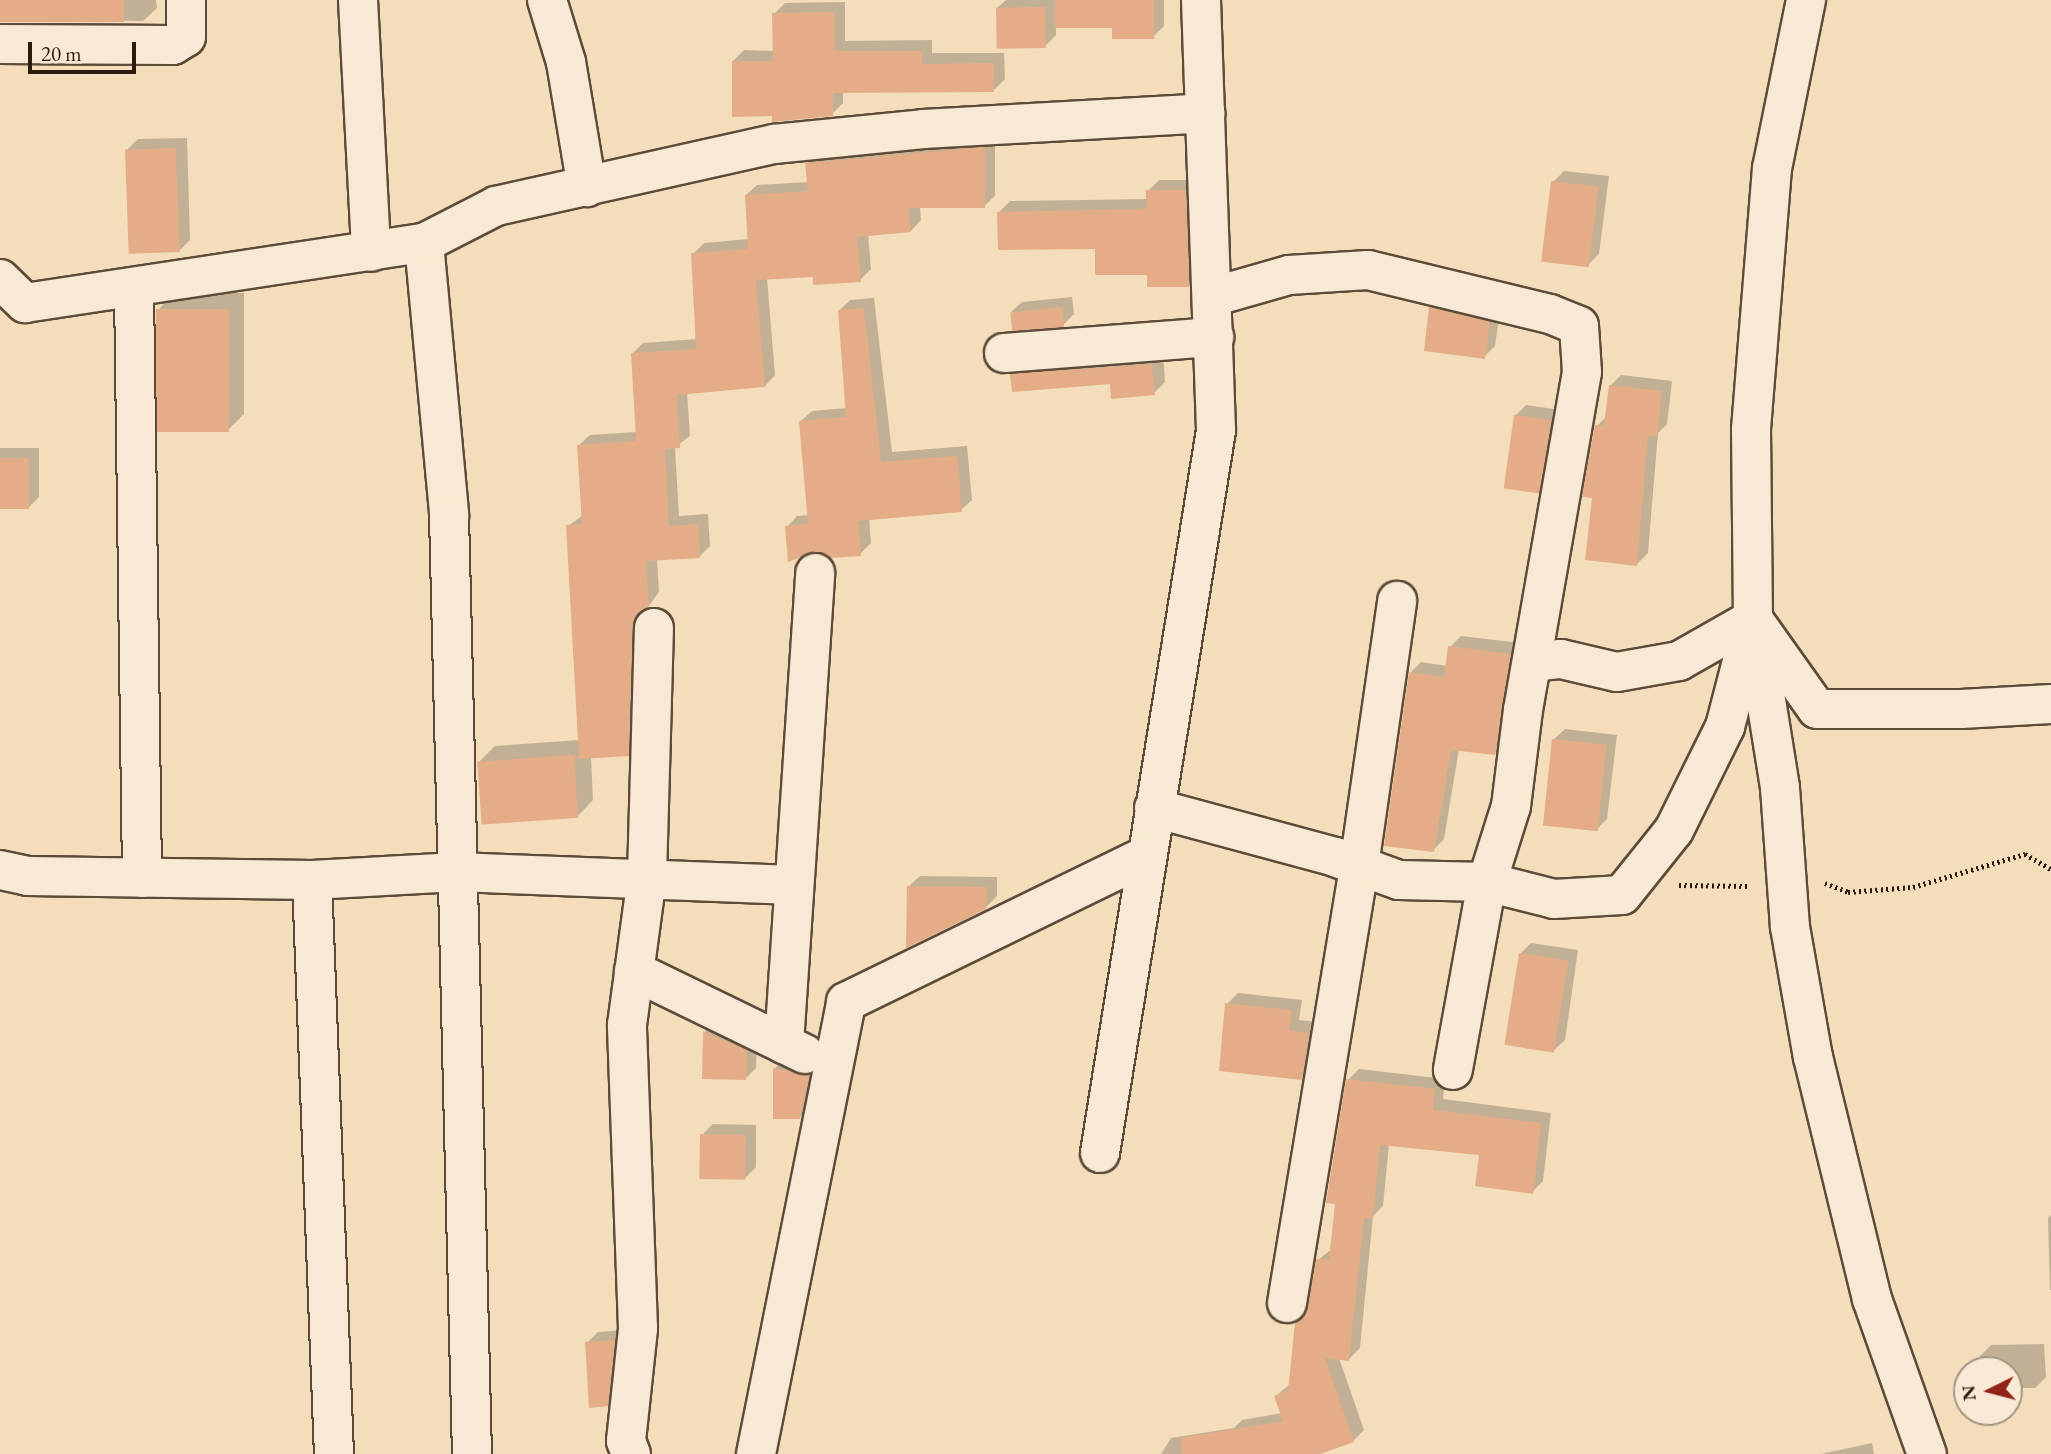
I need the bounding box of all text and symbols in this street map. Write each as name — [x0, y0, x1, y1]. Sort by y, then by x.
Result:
scale bar — [32, 28, 140, 72]
text: 20 m — [41, 40, 82, 67]
north arrow — [1953, 1356, 2023, 1426]
text: N — [1955, 1384, 1982, 1402]

